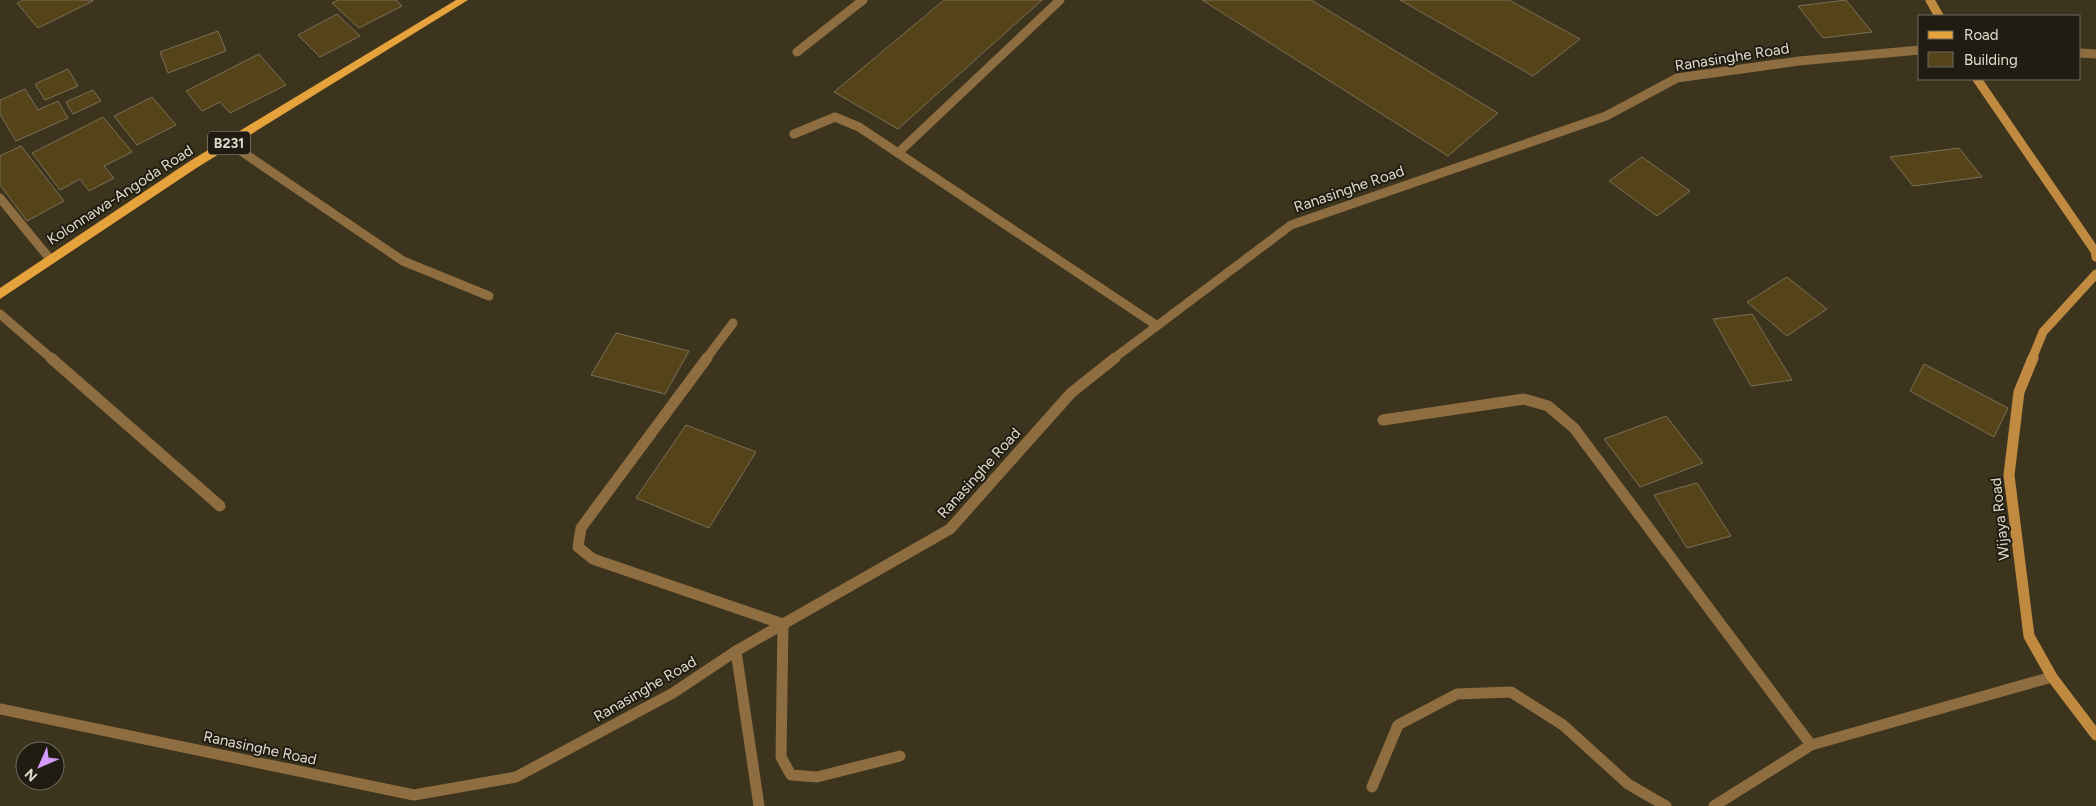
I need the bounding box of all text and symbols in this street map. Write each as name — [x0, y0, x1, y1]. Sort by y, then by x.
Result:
legend — [1918, 15, 2081, 80]
text: Road — [1964, 26, 1999, 44]
street label: Ranasinghe Road — [1674, 39, 1790, 75]
text: Building — [1964, 51, 2018, 69]
road number: B231 — [208, 132, 250, 154]
street label: Kolonnawa-Angoda Road — [44, 141, 196, 249]
street label: Ranasinghe Road — [1291, 162, 1407, 216]
street label: Ranasinghe Road — [934, 424, 1024, 522]
street label: Wijaya Road — [1987, 477, 2013, 561]
street label: Ranasinghe Road — [590, 652, 700, 726]
street label: Ranasinghe Road — [202, 727, 318, 769]
north arrow — [15, 741, 65, 791]
text: N — [21, 765, 41, 785]

